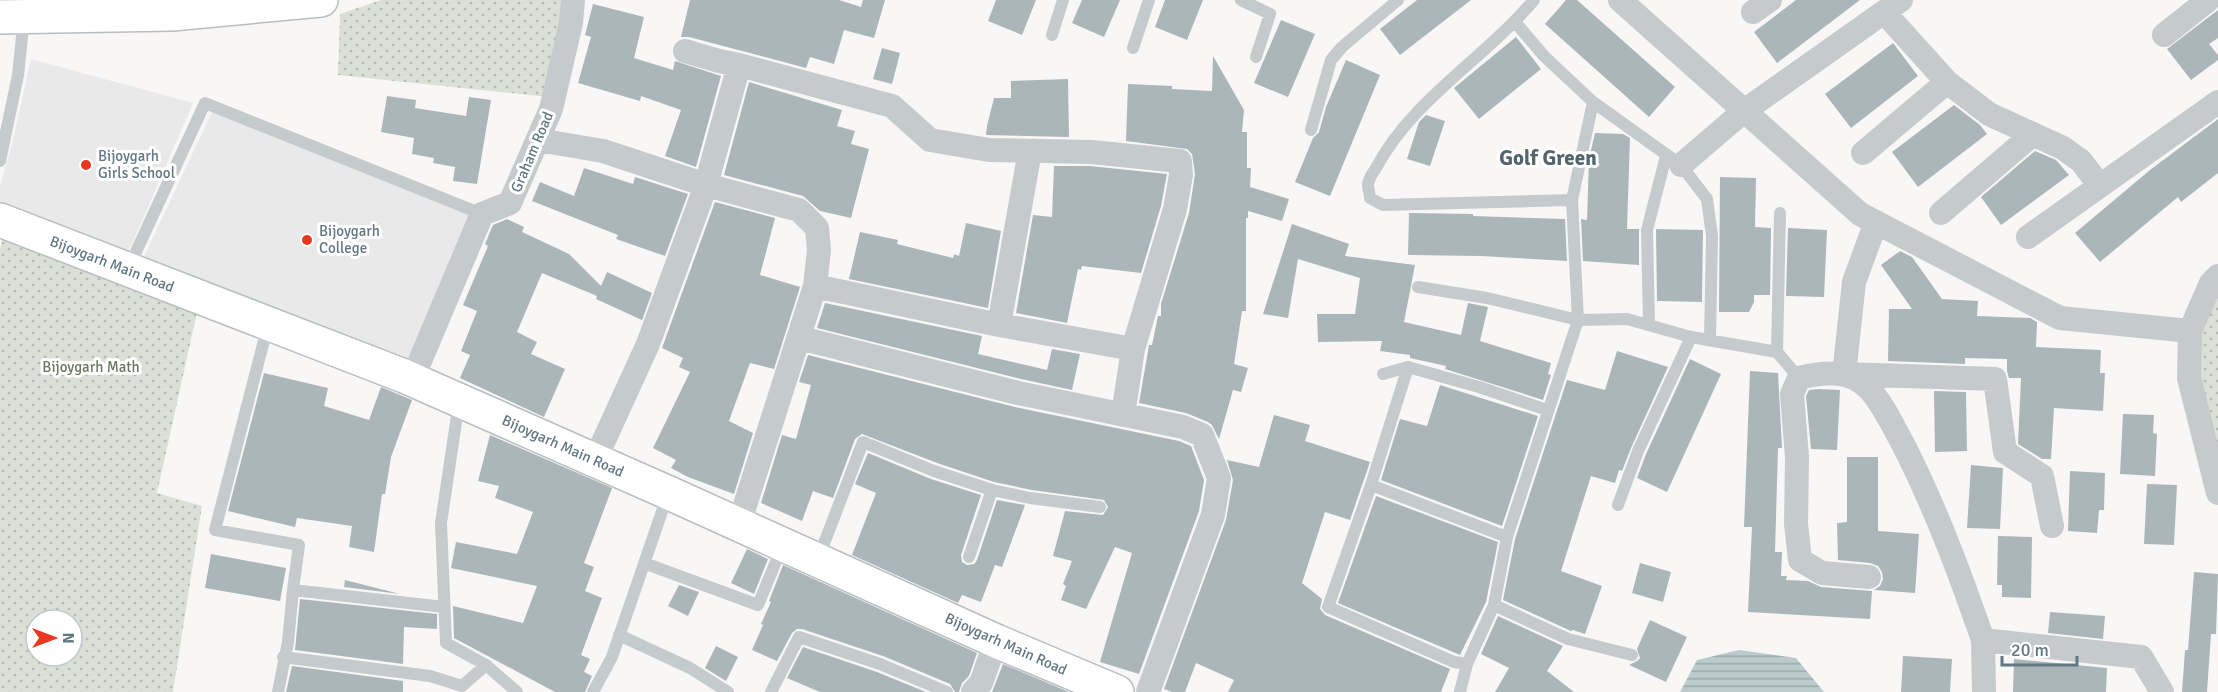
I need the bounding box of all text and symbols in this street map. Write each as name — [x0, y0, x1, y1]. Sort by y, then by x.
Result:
street label: Graham Road — [507, 109, 557, 195]
district label: Golf Green — [1499, 145, 1597, 171]
place label: Bijoygarh Girls School — [98, 147, 175, 182]
marker: Bijoygarh Girls School — [79, 158, 93, 172]
place label: Bijoygarh College — [319, 222, 380, 257]
street label: Bijoygarh Main Road — [47, 232, 177, 296]
marker: Bijoygarh College — [300, 233, 314, 247]
park label: Bijoygarh Math — [42, 358, 140, 376]
street label: Bijoygarh Main Road — [499, 411, 627, 481]
north arrow — [24, 608, 84, 668]
street label: Bijoygarh Main Road — [942, 609, 1070, 679]
scale bar — [2002, 629, 2077, 667]
text: N — [58, 632, 78, 644]
text: 20 m — [2011, 639, 2049, 661]

